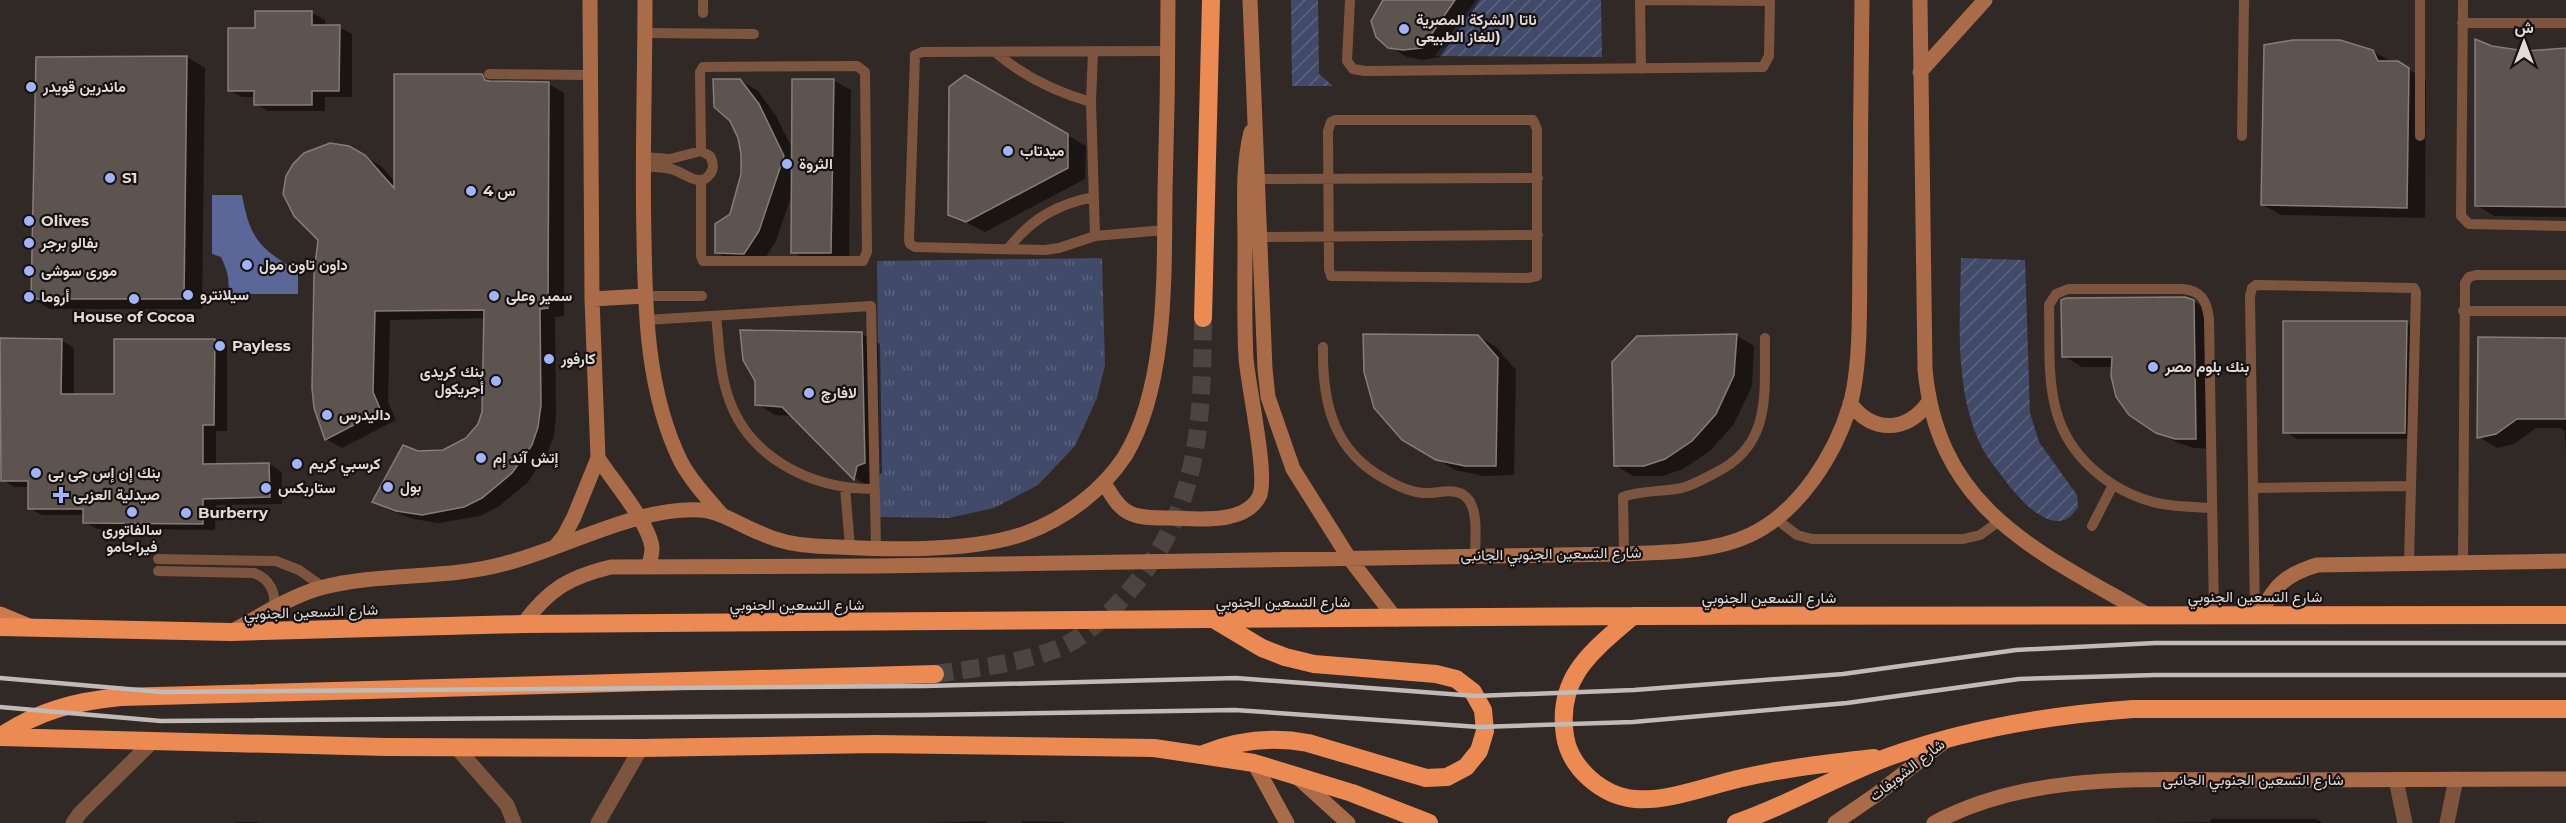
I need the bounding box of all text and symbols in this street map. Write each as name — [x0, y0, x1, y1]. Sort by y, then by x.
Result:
place label: ناتا (الشركة المصرية للغاز الطبيعى) — [1416, 10, 1537, 46]
north arrow — [2494, 12, 2554, 72]
text: ش — [2514, 18, 2534, 37]
marker: ناتا (الشركة المصرية للغاز الطبيعى) — [1397, 22, 1411, 36]
place label: ماندرين قويدر — [42, 77, 126, 96]
marker: ماندرين قويدر — [24, 80, 38, 94]
place label: ميدتاب — [1020, 141, 1064, 160]
marker: ميدتاب — [1001, 144, 1015, 158]
place label: الثروة — [799, 154, 833, 173]
marker: الثروة — [780, 157, 794, 171]
place label: S1 — [122, 168, 137, 187]
marker: S1 — [103, 171, 117, 185]
place label: س 4 — [483, 181, 516, 200]
marker: س 4 — [464, 184, 478, 198]
place label: Olives — [41, 211, 89, 230]
marker: Olives — [22, 214, 36, 228]
place label: بفالو برجر — [40, 233, 98, 252]
marker: بفالو برجر — [22, 236, 36, 250]
place label: داون تاون مول — [259, 255, 348, 274]
marker: داون تاون مول — [240, 258, 254, 272]
place label: مورى سوشى — [41, 261, 117, 280]
marker: مورى سوشى — [22, 264, 36, 278]
place label: سيلانترو — [200, 285, 249, 304]
place label: سمير وعلى — [506, 286, 572, 305]
place label: أروما — [41, 287, 69, 306]
marker: سيلانترو — [181, 288, 195, 302]
marker: سمير وعلى — [487, 289, 501, 303]
marker: أروما — [22, 290, 36, 304]
marker: House of Cocoa — [127, 292, 141, 306]
place label: House of Cocoa — [73, 307, 195, 326]
place label: Payless — [232, 336, 291, 355]
marker: Payless — [213, 339, 227, 353]
place label: كارفور — [560, 349, 596, 368]
marker: كارفور — [542, 352, 556, 366]
place label: بنك بلوم مصر — [2164, 357, 2249, 377]
marker: بنك بلوم مصر — [2146, 360, 2160, 374]
place label: بنك كريدى أجريكول — [420, 362, 484, 398]
marker: بنك كريدى أجريكول — [489, 374, 503, 388]
place label: لافارﭺ — [821, 383, 857, 403]
marker: لافارﭺ — [802, 386, 816, 400]
place label: داليدرس — [339, 405, 391, 424]
marker: داليدرس — [320, 408, 334, 422]
place label: إتش آند إم — [493, 448, 558, 468]
marker: إتش آند إم — [474, 451, 488, 465]
place label: كرسبي كريم — [309, 454, 381, 477]
marker: كرسبي كريم — [290, 457, 304, 471]
place label: بنك إن إس جى بى — [48, 463, 161, 483]
marker: بنك إن إس جى بى — [29, 466, 43, 480]
place label: بول — [400, 477, 421, 496]
place label: ستاربكس — [278, 478, 336, 497]
marker: بول — [381, 480, 395, 494]
marker: ستاربكس — [259, 481, 273, 495]
place label: صيدلية العزبى — [73, 485, 160, 504]
marker: صيدلية العزبى — [54, 488, 68, 502]
place label: Burberry — [198, 503, 269, 522]
marker: سالفاتورى فيراجامو — [125, 505, 139, 519]
marker: Burberry — [179, 506, 193, 520]
place label: سالفاتورى فيراجامو — [102, 520, 162, 556]
street label: شارع التسعين الجنوبي الجانبى — [1460, 542, 1642, 569]
street label: شارع التسعين الجنوبي — [2188, 587, 2322, 610]
street label: شارع التسعين الجنوبي — [1702, 588, 1836, 611]
street label: شارع التسعين الجنوبي — [1216, 592, 1350, 615]
street label: شارع التسعين الجنوبي — [730, 595, 864, 618]
street label: شارع التسعين الجنوبي — [243, 600, 379, 627]
street label: شارع الشويفات — [1865, 734, 1950, 807]
street label: شارع التسعين الجنوبي الجانبى — [2162, 770, 2344, 793]

